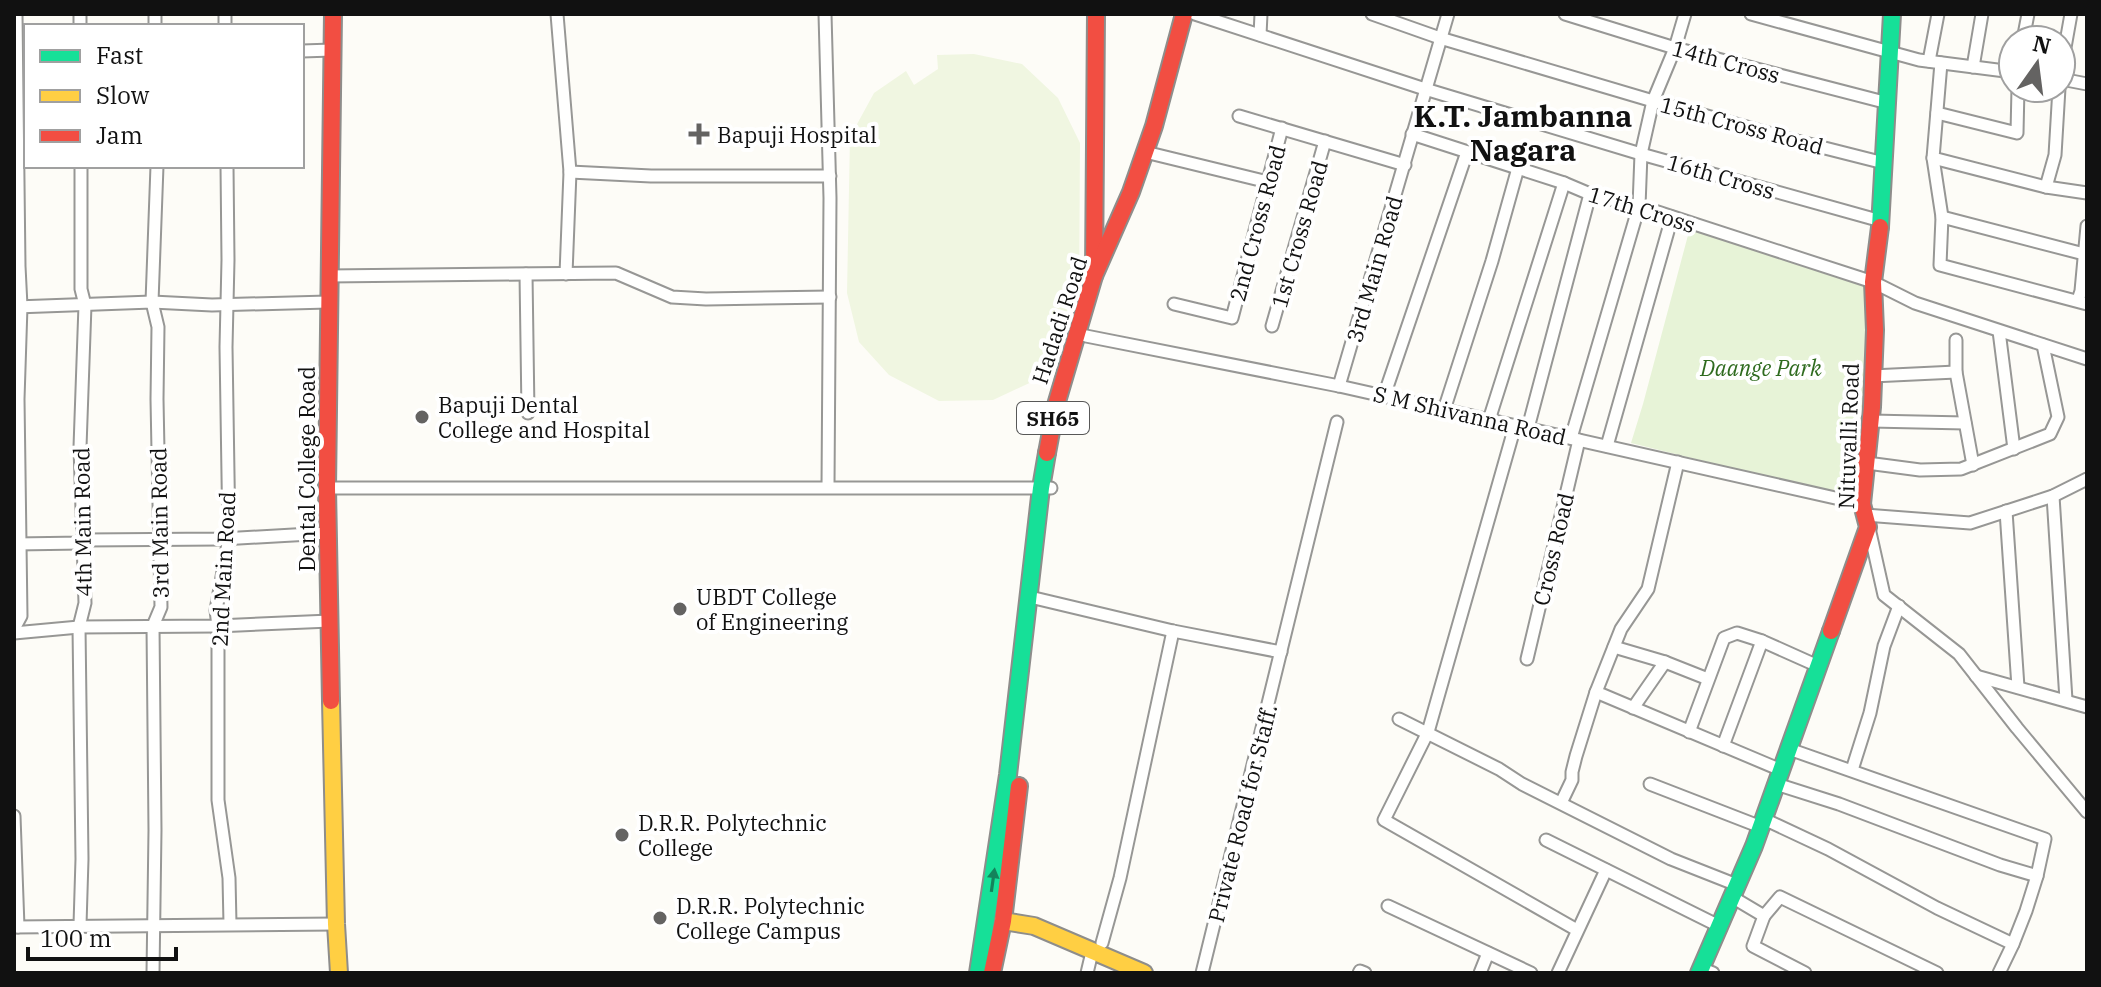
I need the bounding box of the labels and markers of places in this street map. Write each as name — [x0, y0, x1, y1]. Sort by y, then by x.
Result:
place label: Bapuji Hospital — [717, 120, 877, 149]
marker: Bapuji Hospital — [688, 123, 710, 145]
place label: Bapuji Dental College and Hospital — [438, 390, 650, 444]
marker: Bapuji Dental College and Hospital — [413, 408, 431, 426]
place label: UBDT College of Engineering — [696, 582, 848, 636]
marker: UBDT College of Engineering — [671, 600, 689, 618]
place label: D.R.R. Polytechnic College — [638, 808, 827, 862]
marker: D.R.R. Polytechnic College — [613, 826, 631, 844]
place label: D.R.R. Polytechnic College Campus — [676, 891, 865, 945]
marker: D.R.R. Polytechnic College Campus — [651, 909, 669, 927]

